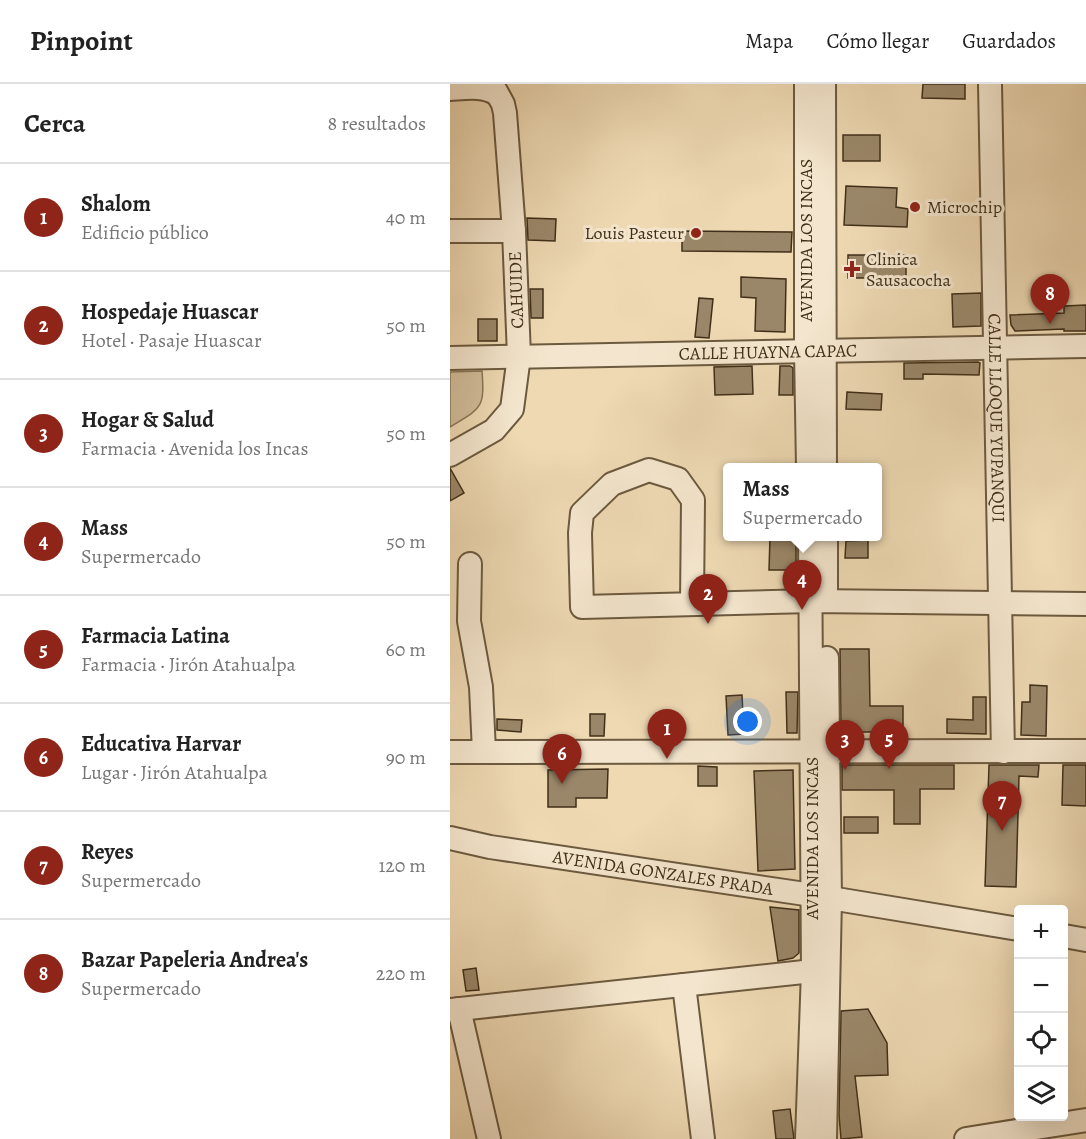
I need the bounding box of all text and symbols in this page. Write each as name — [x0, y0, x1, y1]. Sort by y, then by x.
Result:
text: Pinpoint — [30, 22, 133, 60]
text: Mapa — [745, 27, 793, 55]
text: Cómo llegar — [826, 27, 929, 55]
text: Guardados — [962, 27, 1056, 55]
text: Cerca — [24, 106, 86, 141]
text: 8 resultados — [328, 110, 426, 137]
street label: AVENIDA LOS INCAS — [794, 159, 818, 322]
text: Shalom — [81, 189, 151, 219]
place label: Microchip — [927, 195, 1002, 219]
marker: Microchip — [908, 200, 922, 214]
text: 1 — [40, 204, 47, 231]
text: 40 m — [386, 204, 426, 231]
text: Edificio público — [81, 219, 209, 246]
place label: Louis Pasteur — [584, 221, 684, 245]
marker: Louis Pasteur — [689, 226, 703, 240]
place label: Clinica Sausacocha — [866, 247, 951, 292]
street label: CAHUIDE — [503, 251, 529, 329]
marker: Clinica Sausacocha — [843, 260, 861, 278]
pin: 8 — [1030, 274, 1070, 324]
text: Hospedaje Huascar — [81, 297, 259, 327]
text: 2 — [39, 312, 48, 339]
text: 50 m — [386, 312, 426, 339]
street label: CALLE LLOQUE YUPANQUI — [982, 313, 1011, 523]
text: Hotel · Pasaje Huascar — [81, 327, 262, 354]
street label: CALLE HUAYNA CAPAC — [678, 338, 857, 366]
text: Hogar & Salud — [81, 405, 214, 435]
text: 3 — [39, 420, 48, 447]
text: 50 m — [386, 420, 426, 447]
text: Farmacia · Avenida los Incas — [81, 435, 309, 462]
popup — [723, 463, 882, 541]
text: Mass — [743, 474, 789, 504]
text: Supermercado — [743, 504, 862, 531]
text: Mass — [81, 513, 128, 543]
text: 4 — [39, 528, 48, 555]
text: 50 m — [386, 528, 426, 555]
text: Supermercado — [81, 543, 201, 570]
pin: 4 — [782, 560, 822, 610]
pin: 2 — [688, 574, 728, 624]
text: Farmacia Latina — [81, 621, 230, 651]
text: 5 — [39, 636, 48, 663]
text: 60 m — [386, 636, 426, 663]
text: Farmacia · Jirón Atahualpa — [81, 651, 296, 678]
your location — [733, 707, 762, 736]
pin: 1 — [648, 710, 686, 759]
pin: 3 — [826, 720, 864, 770]
pin: 5 — [870, 720, 908, 769]
text: Educativa Harvar — [81, 729, 241, 759]
pin: 6 — [542, 734, 582, 784]
text: 6 — [39, 744, 48, 771]
text: 90 m — [386, 744, 426, 771]
street label: AVENIDA LOS INCAS — [800, 757, 824, 920]
text: Lugar · Jirón Atahualpa — [81, 759, 268, 786]
pin: 7 — [982, 782, 1022, 831]
text: Reyes — [81, 837, 134, 867]
street label: AVENIDA GONZALES PRADA — [550, 844, 775, 901]
text: 7 — [39, 852, 48, 879]
text: 120 m — [378, 852, 426, 879]
text: Supermercado — [81, 867, 201, 894]
map controls — [1014, 905, 1068, 1121]
button: + — [1014, 905, 1068, 959]
text: Bazar Papeleria Andrea's — [81, 945, 308, 975]
button: − — [1014, 959, 1068, 1013]
text: 8 — [39, 960, 48, 987]
text: 220 m — [376, 960, 426, 987]
text: Supermercado — [81, 975, 201, 1002]
button: locate — [1014, 1013, 1068, 1067]
button: layers — [1014, 1067, 1068, 1121]

